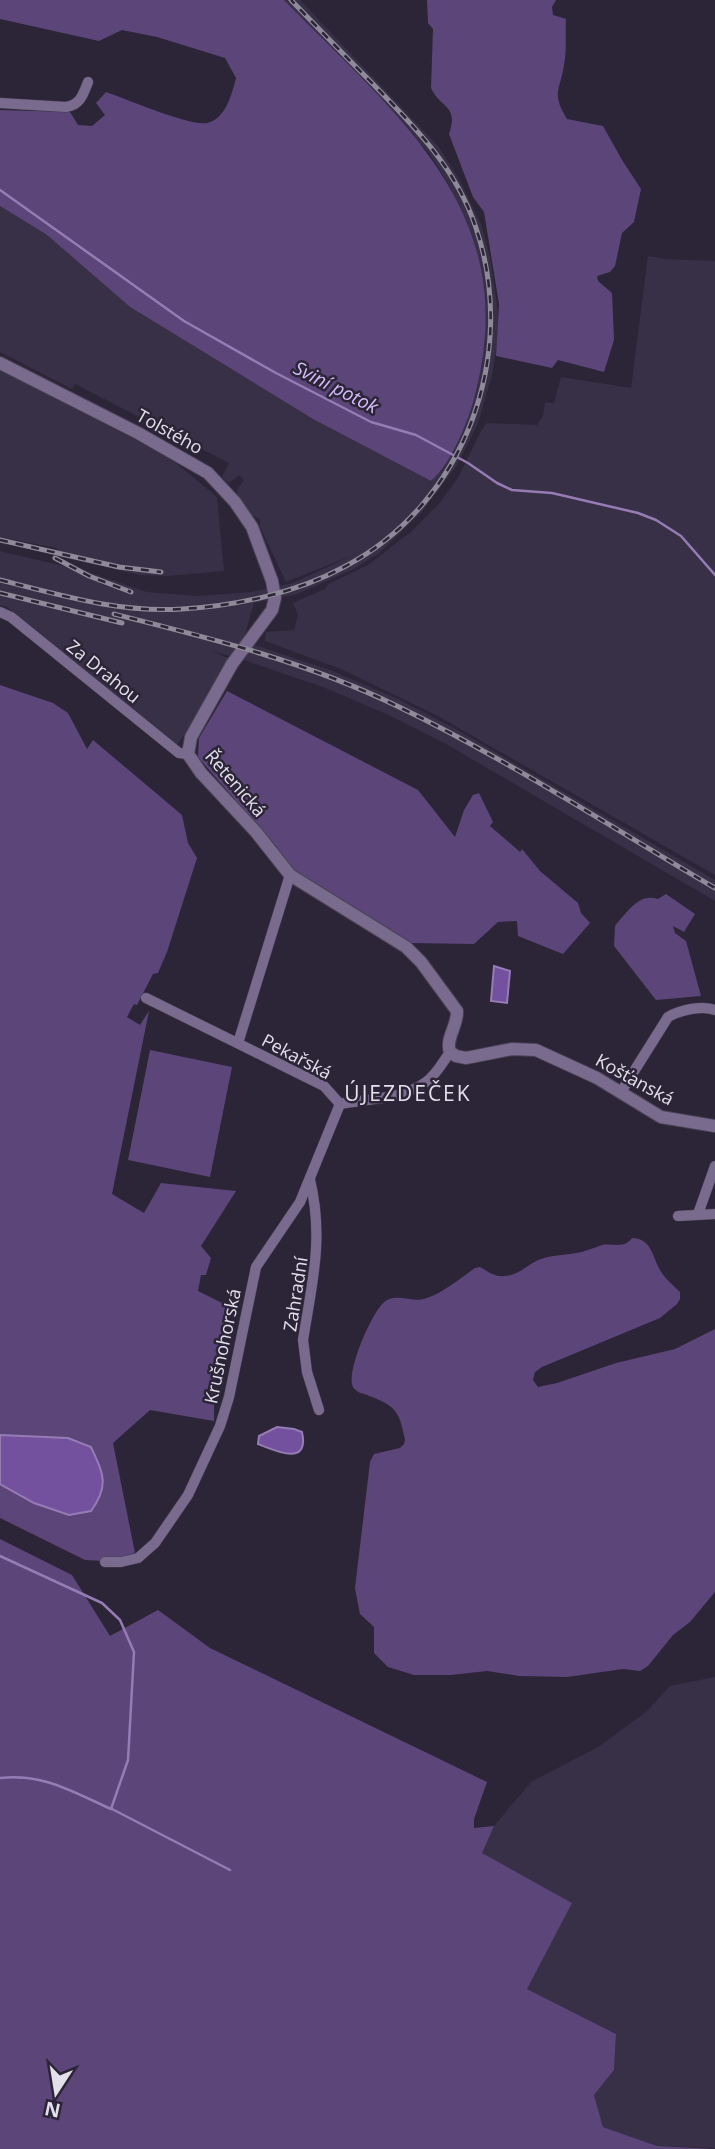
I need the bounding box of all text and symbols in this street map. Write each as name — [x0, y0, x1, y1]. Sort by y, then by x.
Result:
water label: Sviní potok — [289, 355, 383, 420]
street label: Tolstého — [133, 403, 207, 459]
street label: Za Drahou — [62, 634, 146, 708]
street label: Řetenická — [200, 744, 272, 822]
street label: Pekařská — [258, 1028, 336, 1084]
street label: Košťanská — [592, 1048, 678, 1110]
district label: ÚJEZDEČEK — [344, 1079, 472, 1107]
street label: Zahradní — [277, 1254, 313, 1333]
street label: Krušnohorská — [198, 1286, 246, 1406]
north arrow — [21, 2058, 91, 2128]
text: N — [42, 2095, 63, 2124]

